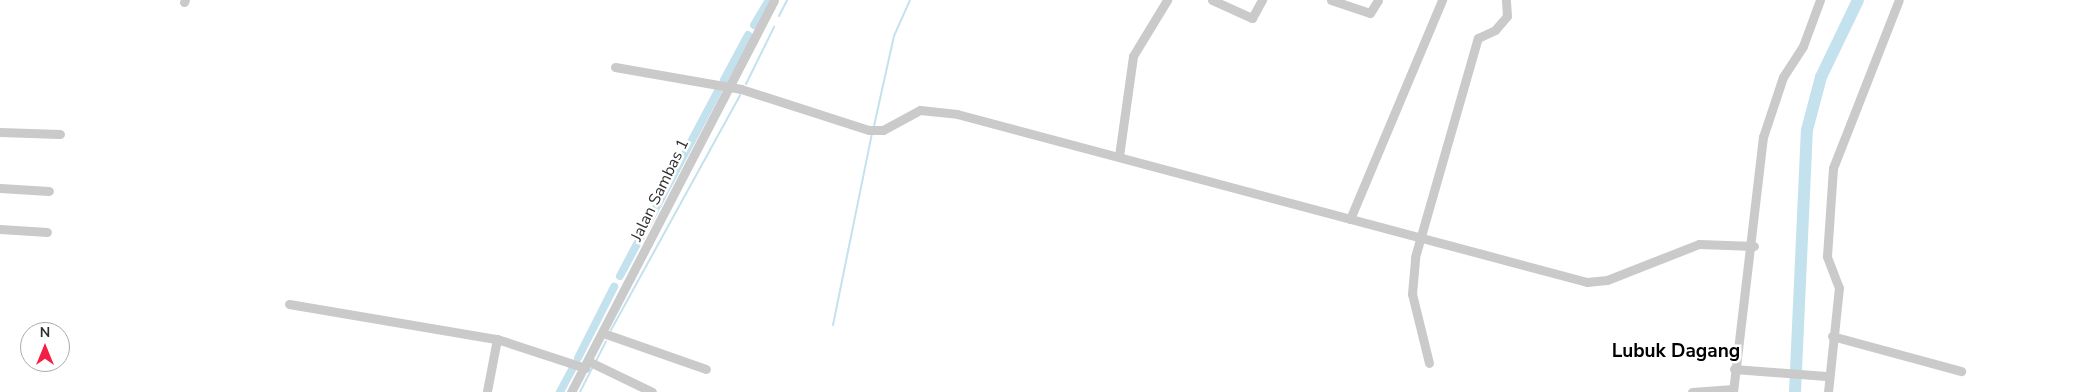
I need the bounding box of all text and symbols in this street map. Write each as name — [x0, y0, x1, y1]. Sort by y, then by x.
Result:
street label: Jalan Sambas 1 — [627, 136, 693, 244]
north arrow — [20, 322, 70, 372]
text: N — [40, 323, 50, 342]
district label: Lubuk Dagang — [1612, 341, 1740, 363]

